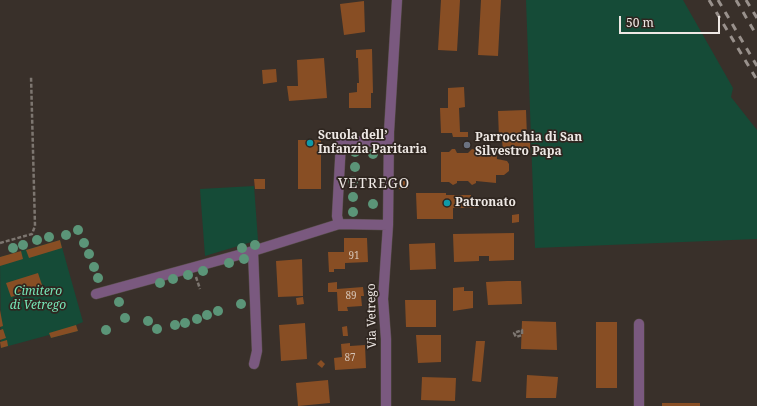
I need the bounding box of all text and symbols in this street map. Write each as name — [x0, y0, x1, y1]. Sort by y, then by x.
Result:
scale bar — [621, 8, 722, 34]
text: 50 m — [626, 14, 654, 31]
place label: Scuola dell’ Infanzia Paritaria — [318, 129, 427, 157]
place label: Parrocchia di San Silvestro Papa — [475, 131, 582, 159]
marker: Scuola dell’ Infanzia Paritaria — [305, 138, 315, 148]
marker: Parrocchia di San Silvestro Papa — [462, 140, 472, 150]
district label: VETREGO — [338, 176, 410, 192]
place label: Patronato — [455, 196, 516, 210]
marker: Patronato — [442, 198, 452, 208]
house number: 91 — [348, 250, 360, 262]
street label: Via Vetrego — [364, 283, 380, 349]
park label: Cimitero di Vetrego — [10, 285, 66, 313]
house number: 89 — [345, 290, 357, 302]
house number: 87 — [344, 352, 356, 364]

